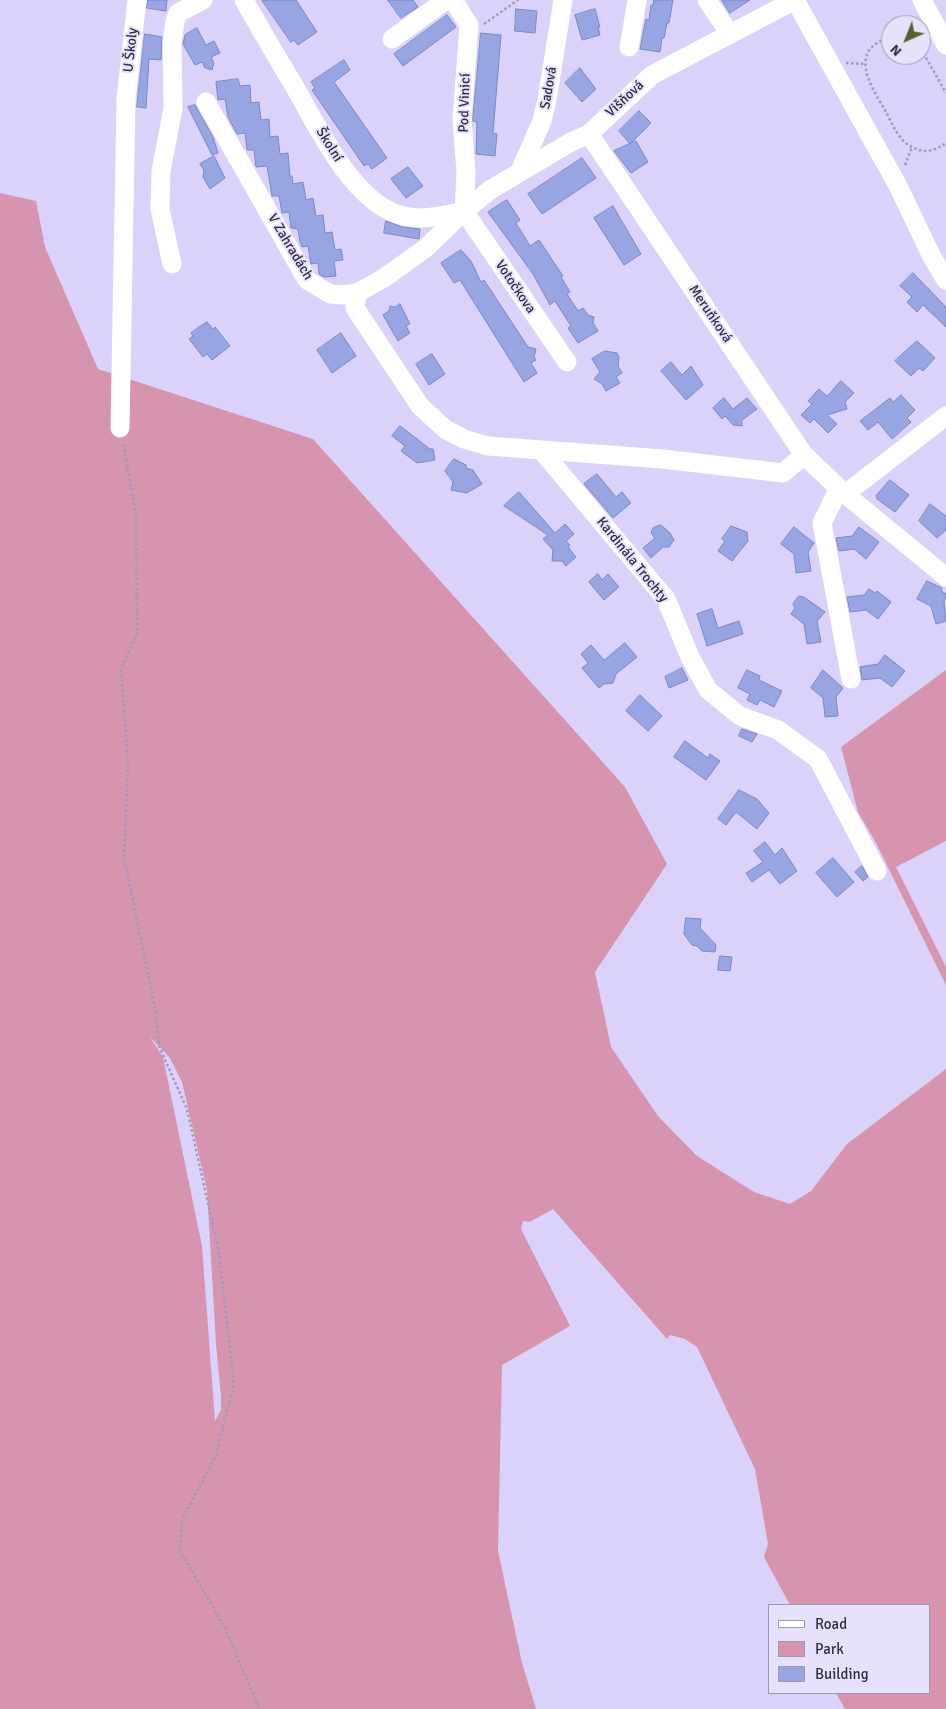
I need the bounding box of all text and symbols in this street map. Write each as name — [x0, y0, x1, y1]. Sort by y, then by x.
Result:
north arrow — [881, 15, 931, 65]
street label: U Školy — [120, 27, 142, 73]
text: N — [887, 41, 905, 60]
street label: Sadová — [537, 65, 561, 111]
street label: Pod Vinicí — [456, 73, 474, 133]
street label: Višňová — [602, 77, 648, 121]
street label: Školní — [312, 125, 346, 165]
street label: V Zahradách — [264, 211, 316, 283]
street label: Votočkova — [491, 257, 539, 317]
street label: Meruňková — [685, 282, 735, 346]
street label: Kardinála Trochty — [593, 514, 671, 606]
legend — [768, 1604, 931, 1694]
text: Road — [815, 1615, 847, 1633]
text: Park — [815, 1640, 844, 1658]
text: Building — [815, 1665, 869, 1683]

